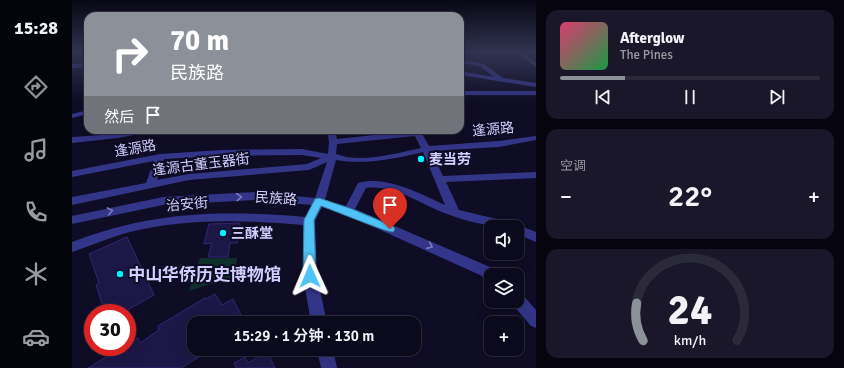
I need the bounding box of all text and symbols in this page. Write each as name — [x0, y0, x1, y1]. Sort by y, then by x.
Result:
text: 15:28 — [14, 17, 58, 39]
text: 70 m — [170, 24, 229, 58]
icon: right — [104, 28, 156, 80]
text: Afterglow — [620, 29, 684, 47]
text: The Pines — [620, 47, 673, 63]
text: 民族路 — [170, 62, 224, 84]
icon: directions — [22, 73, 50, 101]
icon: previous — [592, 86, 614, 108]
icon: pause — [679, 86, 701, 108]
icon: next — [766, 86, 788, 108]
icon: arrive — [142, 104, 164, 126]
text: 然后 — [104, 108, 134, 126]
street label: 逢源路 — [471, 119, 515, 140]
icon: music — [22, 136, 50, 164]
street label: 逢源路 — [113, 136, 157, 161]
street label: 逢源古董玉器街 — [151, 150, 251, 179]
place label: 麦当劳 — [429, 151, 471, 168]
marker: 麦当劳 — [416, 154, 426, 164]
text: 空调 — [560, 158, 586, 174]
text: 22° — [668, 178, 712, 215]
text: − — [560, 183, 572, 210]
text: + — [808, 183, 820, 210]
pin — [373, 188, 407, 229]
street label: 民族路 — [254, 189, 298, 208]
one-way arrow — [236, 192, 242, 201]
street label: 治安街 — [165, 194, 209, 215]
icon: arrive — [379, 194, 401, 216]
icon: phone — [22, 198, 50, 226]
one-way arrow — [107, 207, 113, 216]
map controls — [484, 220, 524, 356]
button: sound — [484, 220, 524, 260]
place label: 三酥堂 — [231, 225, 273, 242]
marker: 三酥堂 — [218, 228, 228, 238]
one-way arrow — [426, 242, 433, 250]
position arrow — [289, 255, 331, 297]
icon: climate — [22, 260, 50, 288]
place label: 中山华侨历史博物馆 — [128, 264, 281, 285]
button: layers — [484, 268, 524, 308]
marker: 中山华侨历史博物馆 — [115, 269, 125, 279]
text: 24 — [668, 285, 712, 336]
speed limit sign: 30 — [84, 304, 136, 356]
button: + — [484, 316, 524, 356]
icon: car — [22, 323, 50, 351]
text: 15:29 · 1 分钟 · 130 m — [234, 327, 374, 345]
text: km/h — [674, 332, 706, 349]

